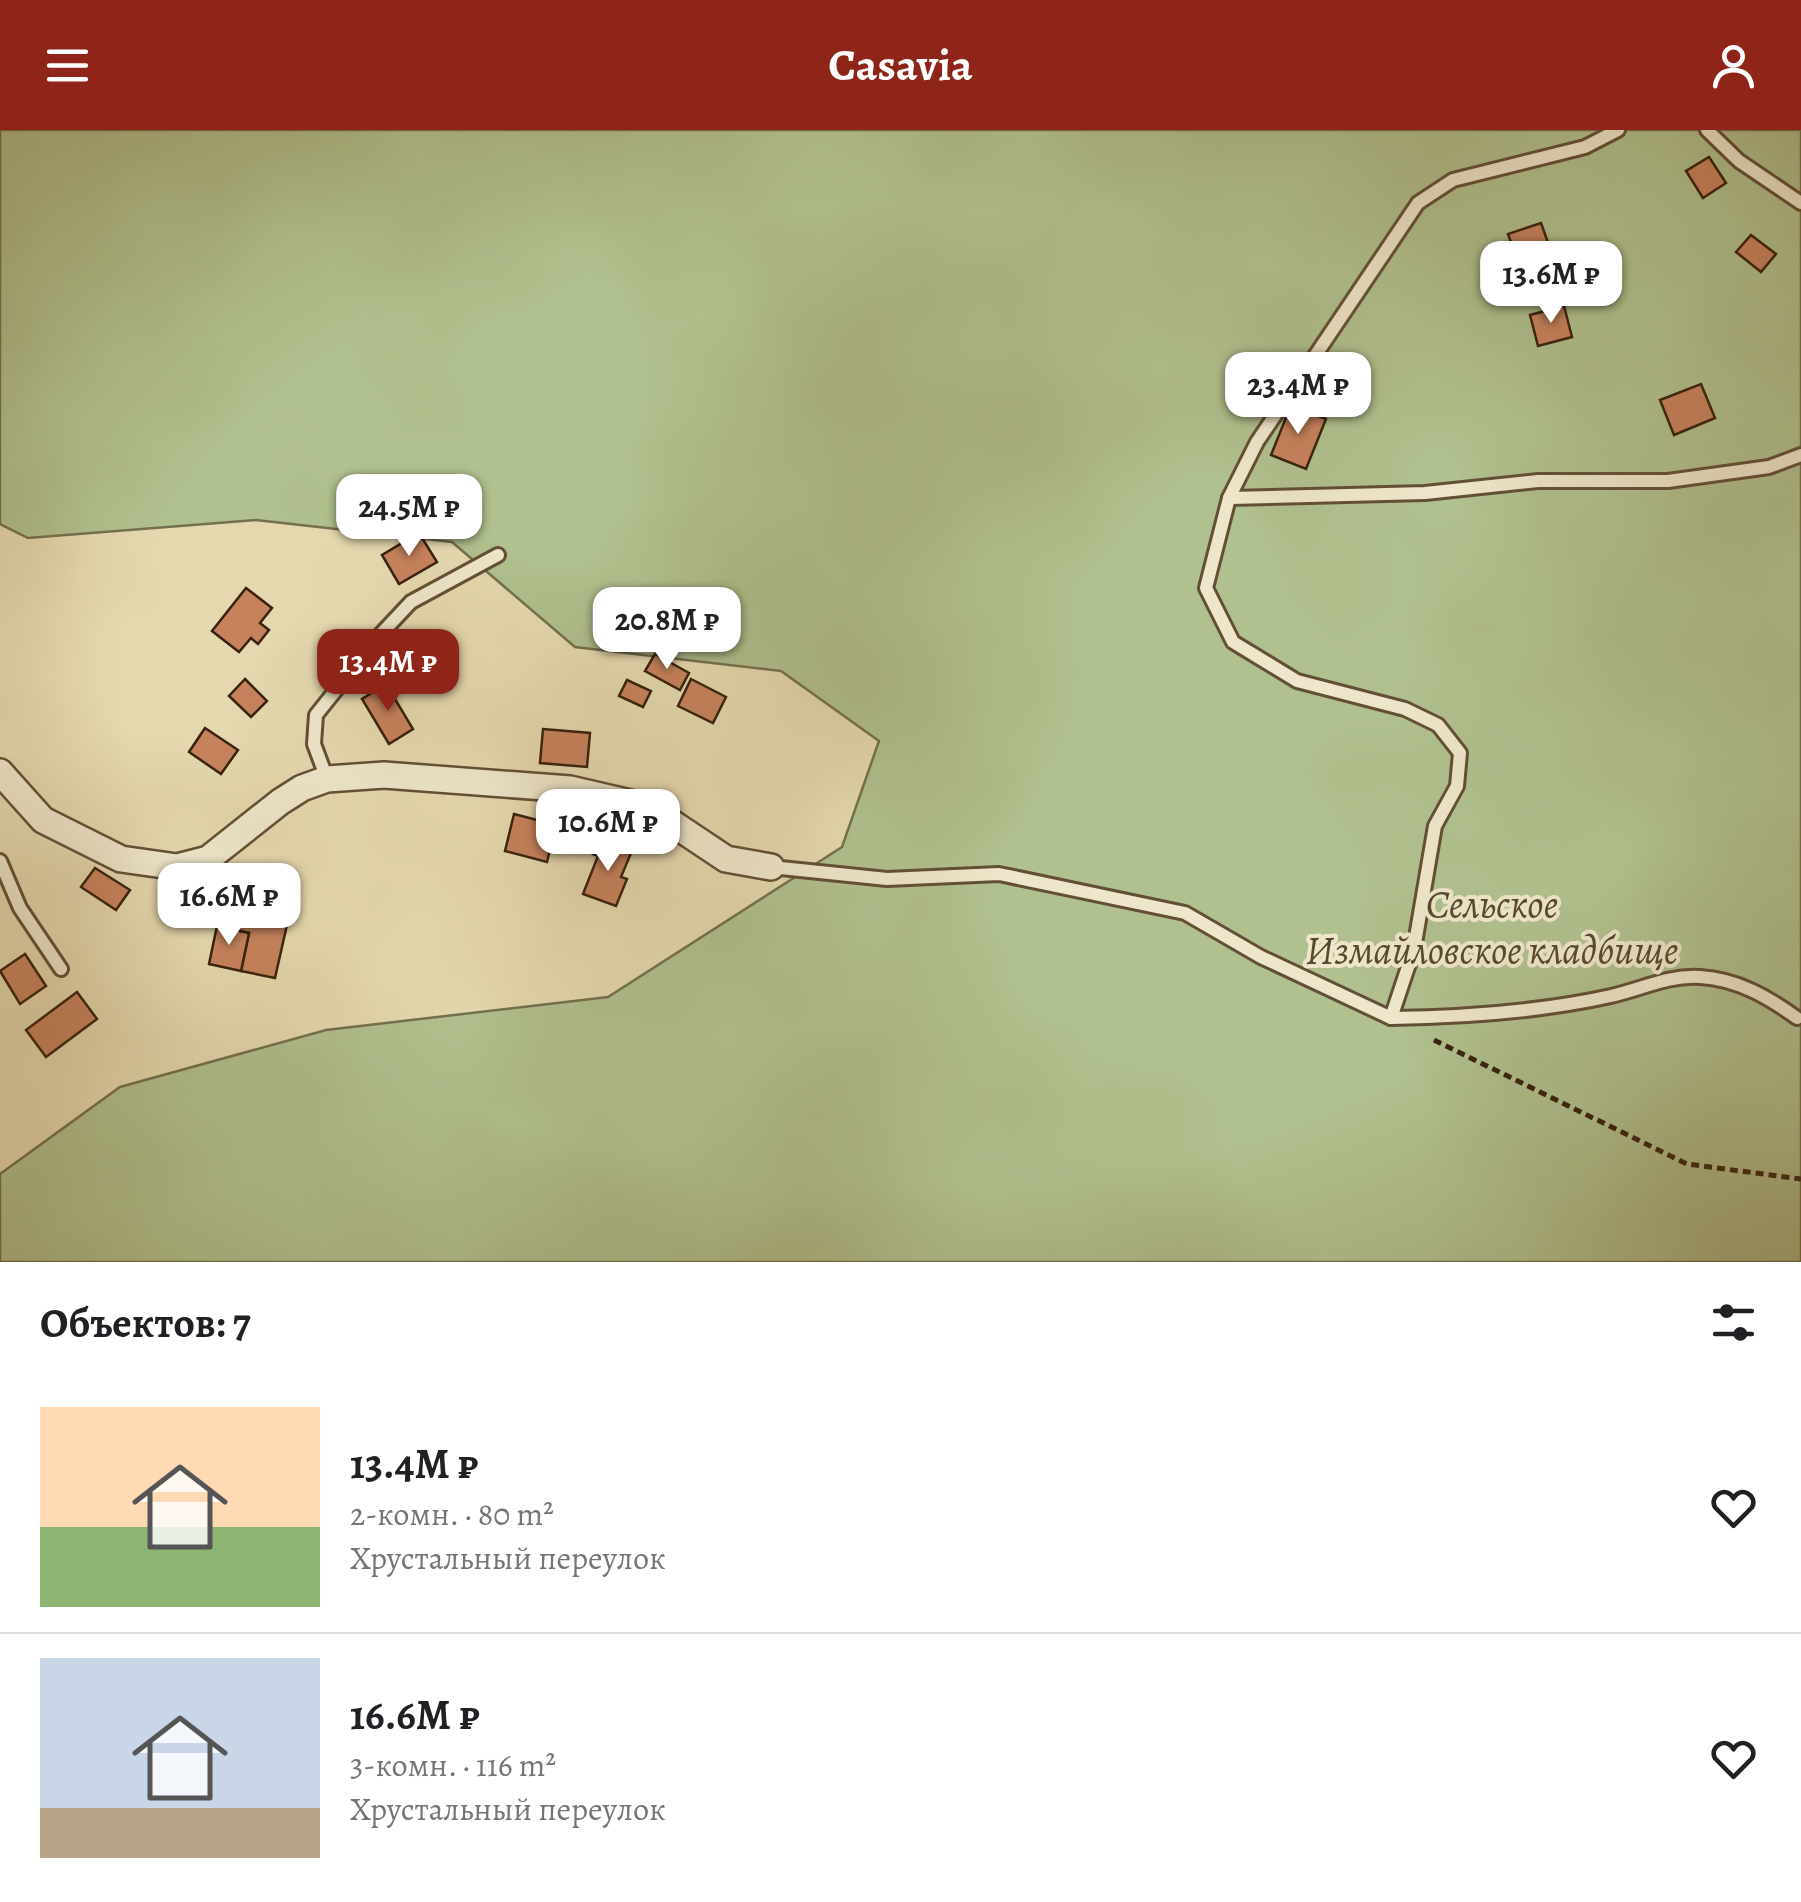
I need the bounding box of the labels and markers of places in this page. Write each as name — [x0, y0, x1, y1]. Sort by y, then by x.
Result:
pin: 13.6M ₽ — [1459, 241, 1643, 326]
pin: 23.4M ₽ — [1206, 352, 1390, 437]
pin: 24.5M ₽ — [317, 474, 501, 559]
pin: 20.8M ₽ — [575, 587, 759, 672]
pin: 13.4M ₽ — [296, 629, 480, 714]
pin: 10.6M ₽ — [516, 789, 700, 874]
pin: 16.6M ₽ — [137, 863, 321, 948]

